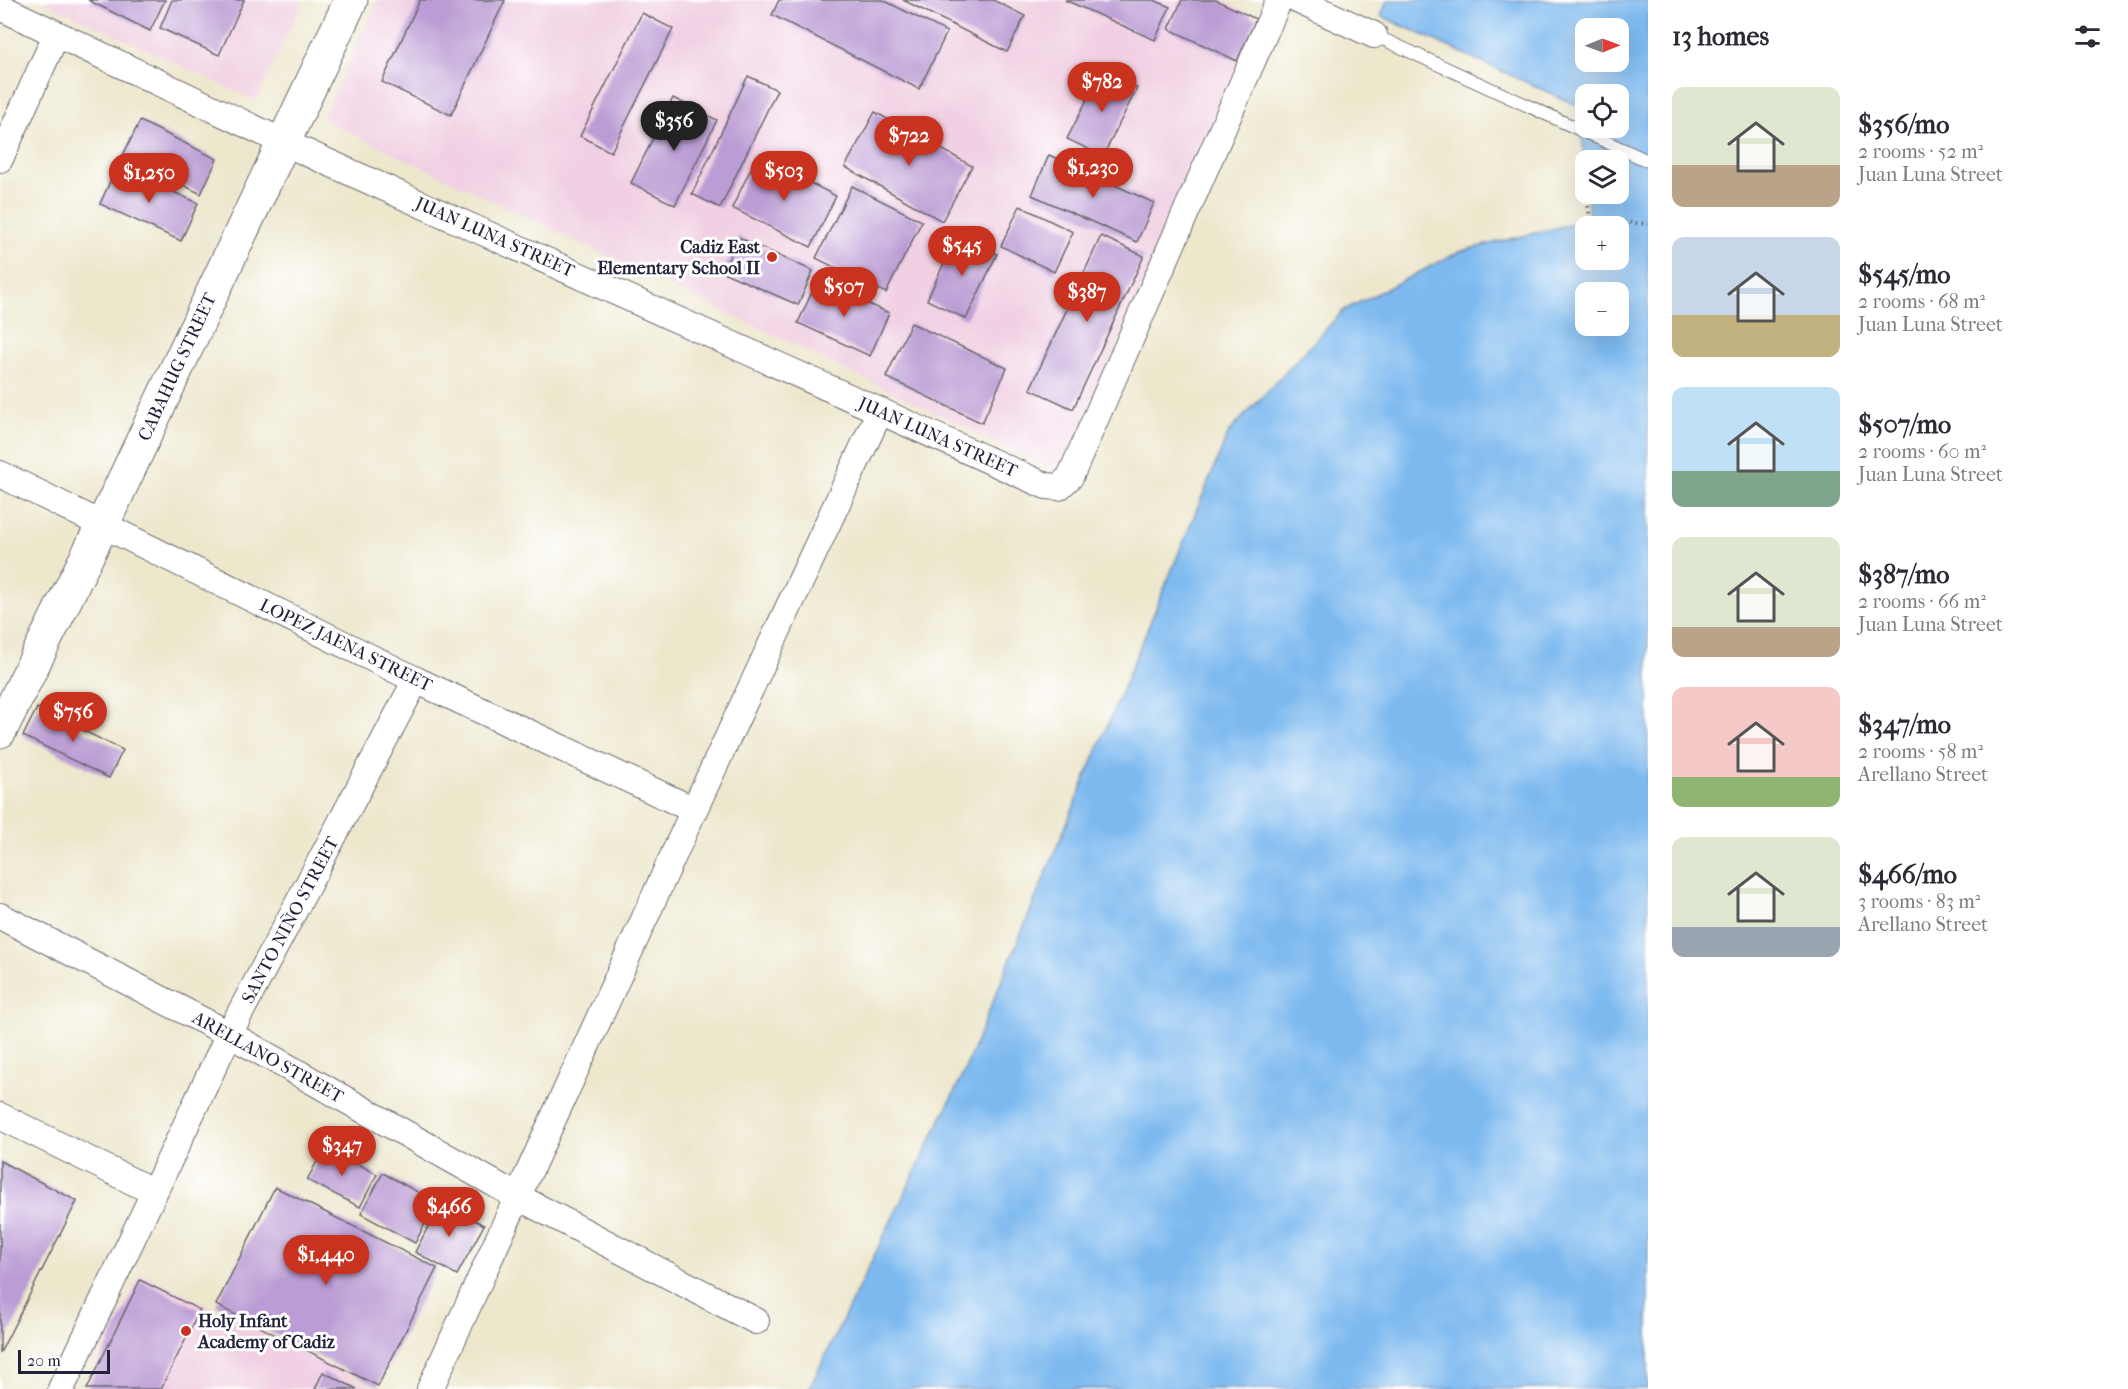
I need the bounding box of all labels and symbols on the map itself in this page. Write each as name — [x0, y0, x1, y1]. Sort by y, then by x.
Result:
north arrow — [1575, 18, 1629, 72]
pin: $782 — [1066, 62, 1138, 113]
pin: $356 — [638, 101, 710, 152]
pin: $722 — [873, 116, 945, 167]
pin: $1,230 — [1044, 148, 1142, 199]
pin: $503 — [748, 151, 820, 202]
pin: $1,250 — [100, 153, 198, 204]
street label: JUAN LUNA STREET — [410, 192, 578, 282]
pin: $545 — [926, 226, 998, 277]
place label: Cadiz East Elementary School II — [597, 237, 761, 279]
marker: Cadiz East Elementary School II — [765, 250, 779, 264]
pin: $507 — [808, 267, 880, 318]
pin: $387 — [1051, 272, 1123, 323]
street label: CABAHUG STREET — [134, 289, 221, 444]
street label: JUAN LUNA STREET — [853, 392, 1021, 482]
street label: LOPEZ JAENA STREET — [256, 595, 436, 697]
pin: $756 — [37, 692, 109, 743]
street label: SANTO NIÑO STREET — [237, 832, 344, 1007]
street label: ARELLANO STREET — [188, 1007, 348, 1108]
pin: $347 — [306, 1126, 378, 1177]
pin: $466 — [413, 1187, 485, 1238]
pin: $1,440 — [277, 1235, 375, 1286]
place label: Holy Infant Academy of Cadiz — [197, 1311, 335, 1353]
marker: Holy Infant Academy of Cadiz — [179, 1324, 193, 1338]
scale bar — [18, 1347, 110, 1374]

